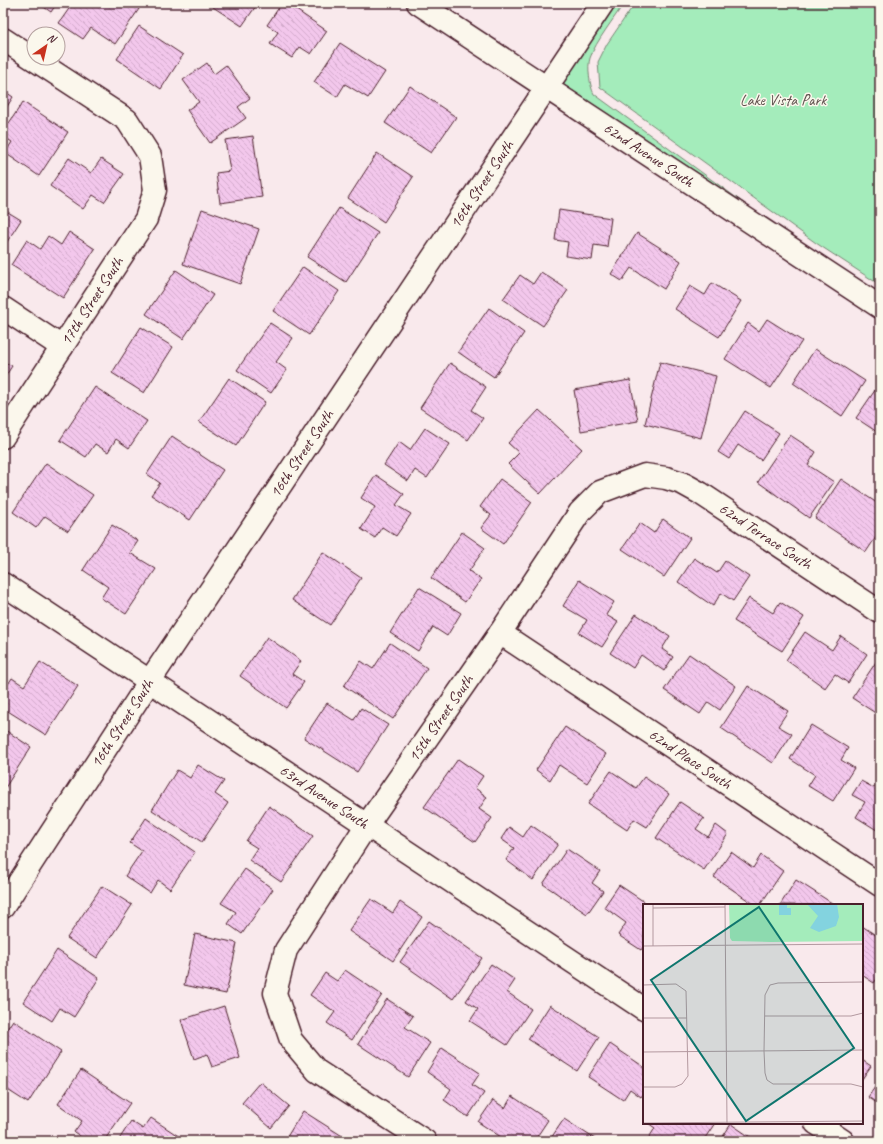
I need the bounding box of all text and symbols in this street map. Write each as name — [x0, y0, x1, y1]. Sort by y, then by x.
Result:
north arrow — [26, 26, 66, 66]
text: N — [45, 30, 60, 47]
park label: Lake Vista Park — [740, 90, 827, 110]
street label: 62nd Avenue South — [600, 118, 698, 192]
street label: 16th Street South — [445, 135, 519, 232]
street label: 17th Street South — [56, 252, 129, 349]
street label: 16th Street South — [265, 405, 339, 501]
street label: 62nd Terrace South — [715, 498, 817, 575]
street label: 15th Street South — [404, 670, 479, 766]
street label: 16th Street South — [86, 674, 159, 771]
street label: 62nd Place South — [645, 724, 736, 794]
street label: 63rd Avenue South — [275, 760, 373, 834]
inset map — [643, 904, 863, 1124]

